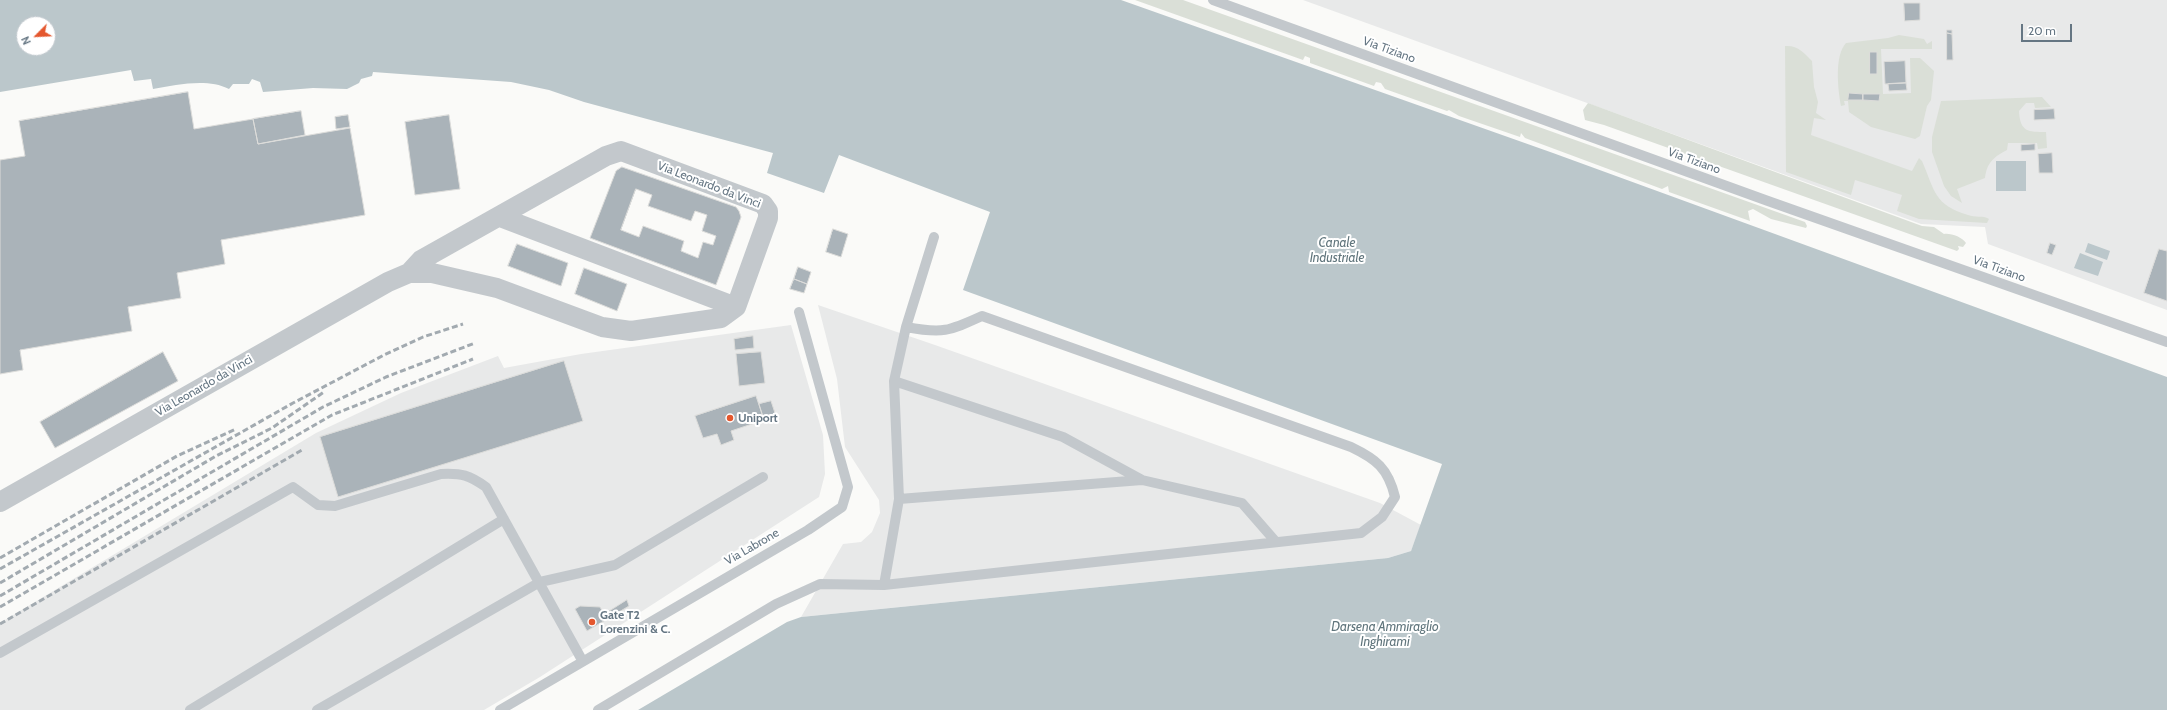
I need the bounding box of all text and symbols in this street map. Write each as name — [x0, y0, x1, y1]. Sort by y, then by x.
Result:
north arrow — [16, 16, 56, 56]
scale bar — [2023, 16, 2074, 42]
text: 20 m — [2028, 23, 2056, 38]
text: N — [18, 34, 34, 47]
street label: Via Tiziano — [1361, 34, 1417, 66]
street label: Via Tiziano — [1666, 145, 1722, 177]
street label: Via Leonardo da Vinci — [655, 159, 763, 211]
water label: Canale Industriale — [1310, 235, 1364, 266]
street label: Via Tiziano — [1971, 253, 2027, 285]
street label: Via Leonardo da Vinci — [153, 352, 255, 420]
place label: Uniport — [738, 411, 778, 425]
marker: Uniport — [725, 413, 735, 423]
street label: Via Labrone — [722, 526, 782, 568]
place label: Gate T2 Lorenzini & C. — [600, 608, 670, 636]
marker: Gate T2 Lorenzini & C. — [587, 617, 597, 627]
water label: Darsena Ammiraglio Inghirami — [1331, 619, 1439, 650]

